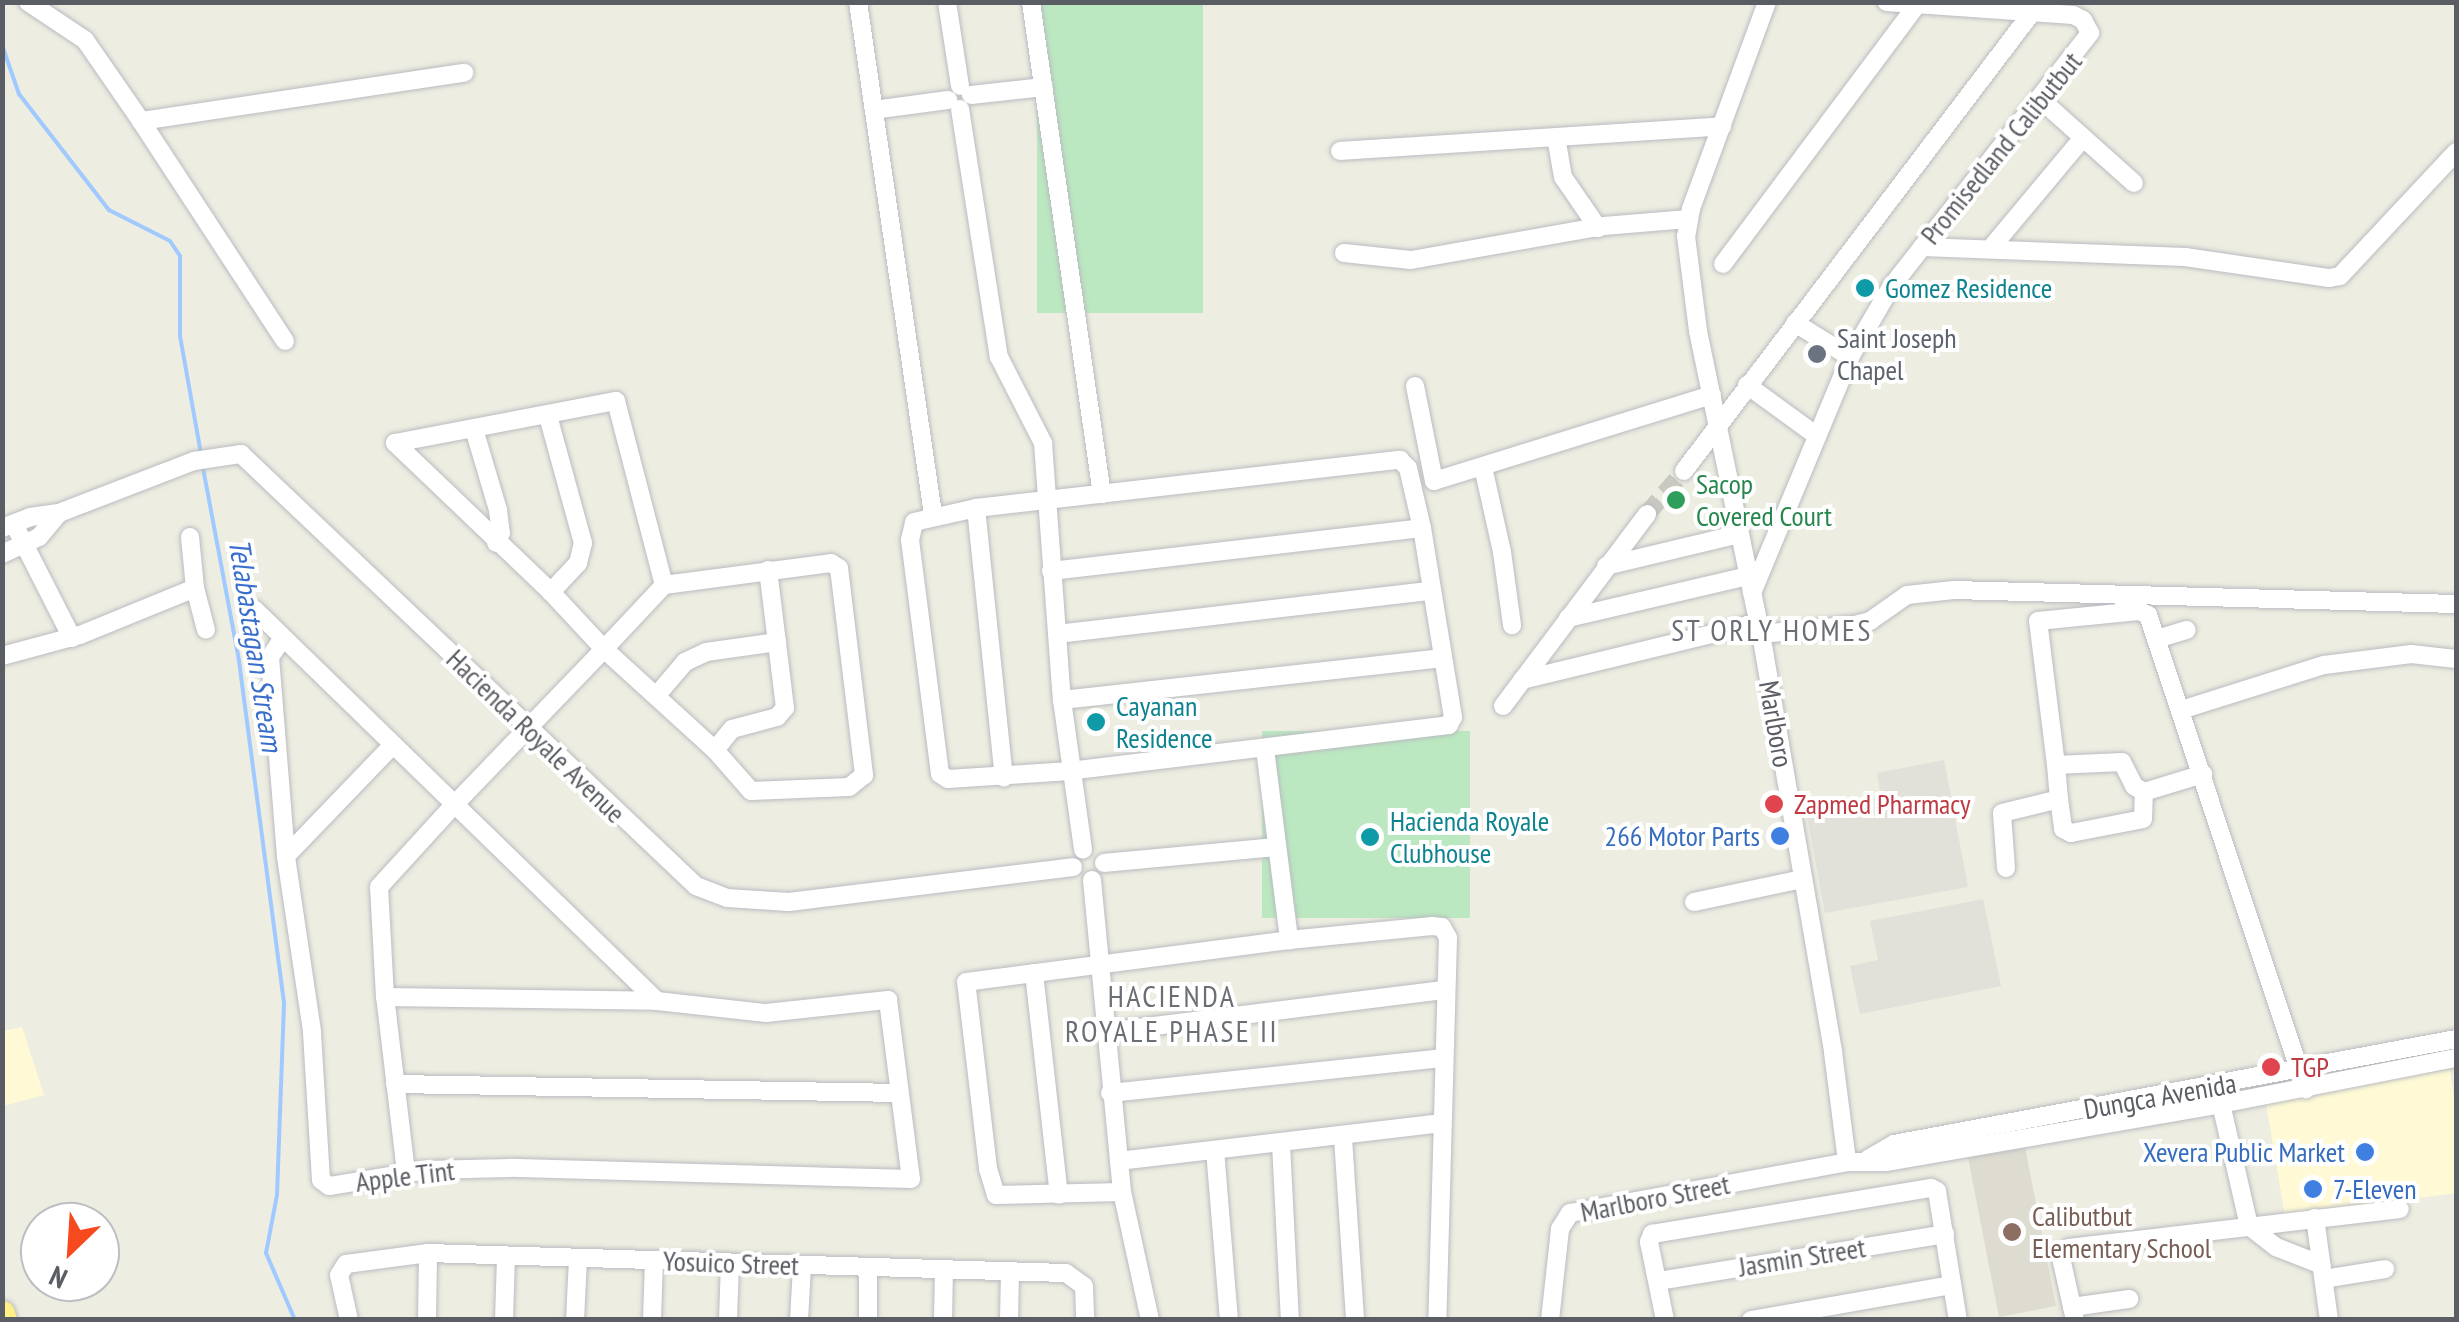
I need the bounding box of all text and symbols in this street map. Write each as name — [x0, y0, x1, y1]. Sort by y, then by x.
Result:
street label: Promisedland Calibutbut — [1913, 45, 2089, 251]
place label: Gomez Residence — [1885, 271, 2053, 305]
marker: Gomez Residence — [1854, 277, 1876, 299]
place label: Saint Joseph Chapel — [1837, 321, 1957, 387]
marker: Saint Joseph Chapel — [1806, 343, 1828, 365]
place label: Sacop Covered Court — [1696, 467, 1832, 533]
marker: Sacop Covered Court — [1665, 489, 1687, 511]
water label: Telabastagan Stream — [221, 536, 291, 754]
district label: ST ORLY HOMES — [1670, 612, 1874, 648]
street label: Hacienda Royale Avenue — [439, 642, 633, 830]
street label: Marlboro — [1752, 678, 1800, 770]
place label: Cayanan Residence — [1116, 689, 1212, 755]
marker: Cayanan Residence — [1085, 711, 1107, 733]
place label: Zapmed Pharmacy — [1794, 787, 1971, 821]
marker: Zapmed Pharmacy — [1763, 793, 1785, 815]
place label: Hacienda Royale Clubhouse — [1390, 804, 1549, 870]
place label: 266 Motor Parts — [1605, 819, 1760, 853]
marker: 266 Motor Parts — [1769, 825, 1791, 847]
marker: Hacienda Royale Clubhouse — [1359, 826, 1381, 848]
district label: HACIENDA ROYALE PHASE II — [1065, 978, 1279, 1048]
place label: TGP — [2291, 1050, 2329, 1084]
marker: TGP — [2260, 1056, 2282, 1078]
street label: Dungca Avenida — [2081, 1066, 2239, 1126]
place label: Xevera Public Market — [2143, 1135, 2345, 1169]
marker: Xevera Public Market — [2354, 1141, 2376, 1163]
street label: Apple Tint — [353, 1153, 457, 1199]
street label: Marlboro Street — [1578, 1167, 1732, 1229]
place label: 7-Eleven — [2333, 1172, 2417, 1206]
marker: 7-Eleven — [2302, 1178, 2324, 1200]
place label: Calibutbut Elementary School — [2032, 1199, 2212, 1265]
north arrow — [20, 1202, 120, 1302]
marker: Calibutbut Elementary School — [2001, 1221, 2023, 1243]
street label: Jasmin Street — [1736, 1230, 1868, 1284]
street label: Yosuico Street — [662, 1244, 800, 1282]
text: N — [43, 1258, 73, 1298]

